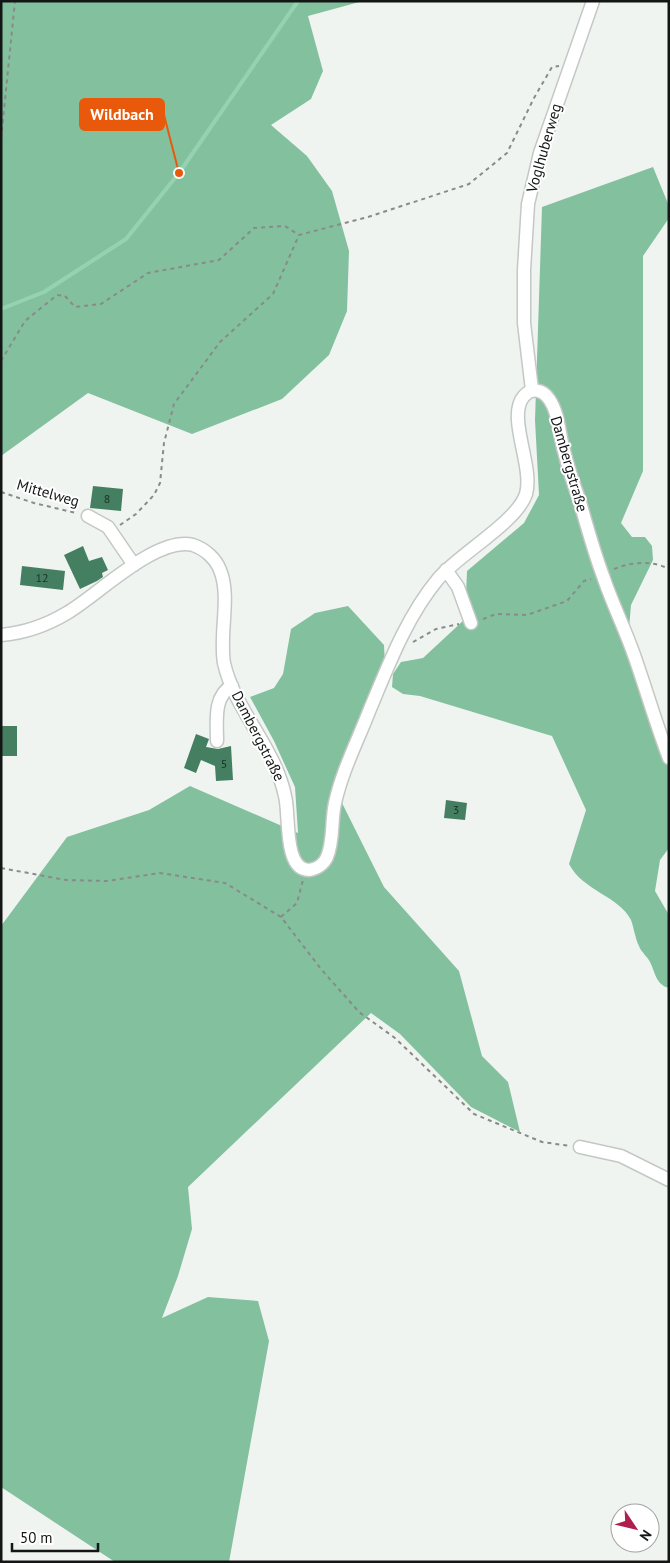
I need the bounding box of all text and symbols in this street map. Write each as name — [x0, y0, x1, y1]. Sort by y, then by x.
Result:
callout: Wildbach — [80, 99, 164, 130]
street label: Voglhuberweg — [521, 101, 565, 195]
text: Wildbach — [90, 104, 154, 124]
street label: Dambergstraße — [547, 414, 592, 514]
street label: Mittelweg — [15, 475, 82, 511]
house number: 8 — [104, 491, 110, 506]
house number: 12 — [35, 570, 49, 585]
street label: Dambergstraße — [228, 687, 289, 784]
house number: 5 — [221, 756, 227, 771]
house number: 3 — [453, 802, 459, 817]
north arrow — [610, 1503, 660, 1553]
scale bar — [12, 1520, 99, 1552]
text: N — [636, 1527, 656, 1544]
text: 50 m — [20, 1528, 53, 1547]

